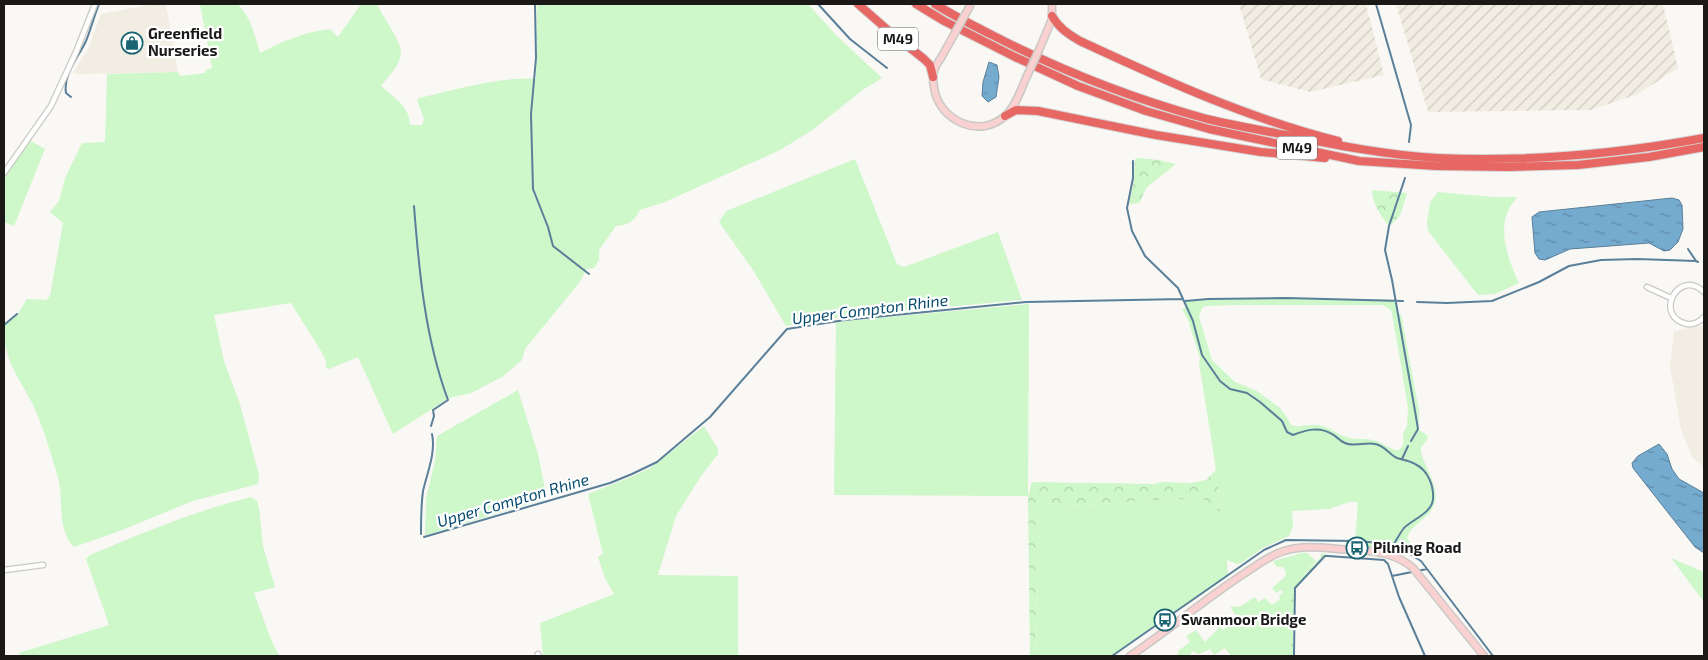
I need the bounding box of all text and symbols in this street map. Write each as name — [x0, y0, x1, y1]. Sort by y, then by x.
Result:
place label: Greenfield Nurseries — [148, 24, 222, 59]
road number: M49 — [878, 28, 918, 50]
shop icon: Greenfield Nurseries — [120, 31, 144, 55]
road number: M49 — [1277, 136, 1317, 160]
water label: Upper Compton Rhine — [791, 289, 949, 328]
water label: Upper Compton Rhine — [435, 469, 591, 530]
bus stop icon: Pilning Road — [1345, 536, 1369, 560]
place label: Pilning Road — [1373, 538, 1461, 556]
bus stop icon: Swanmoor Bridge — [1153, 608, 1177, 632]
place label: Swanmoor Bridge — [1181, 610, 1306, 628]

